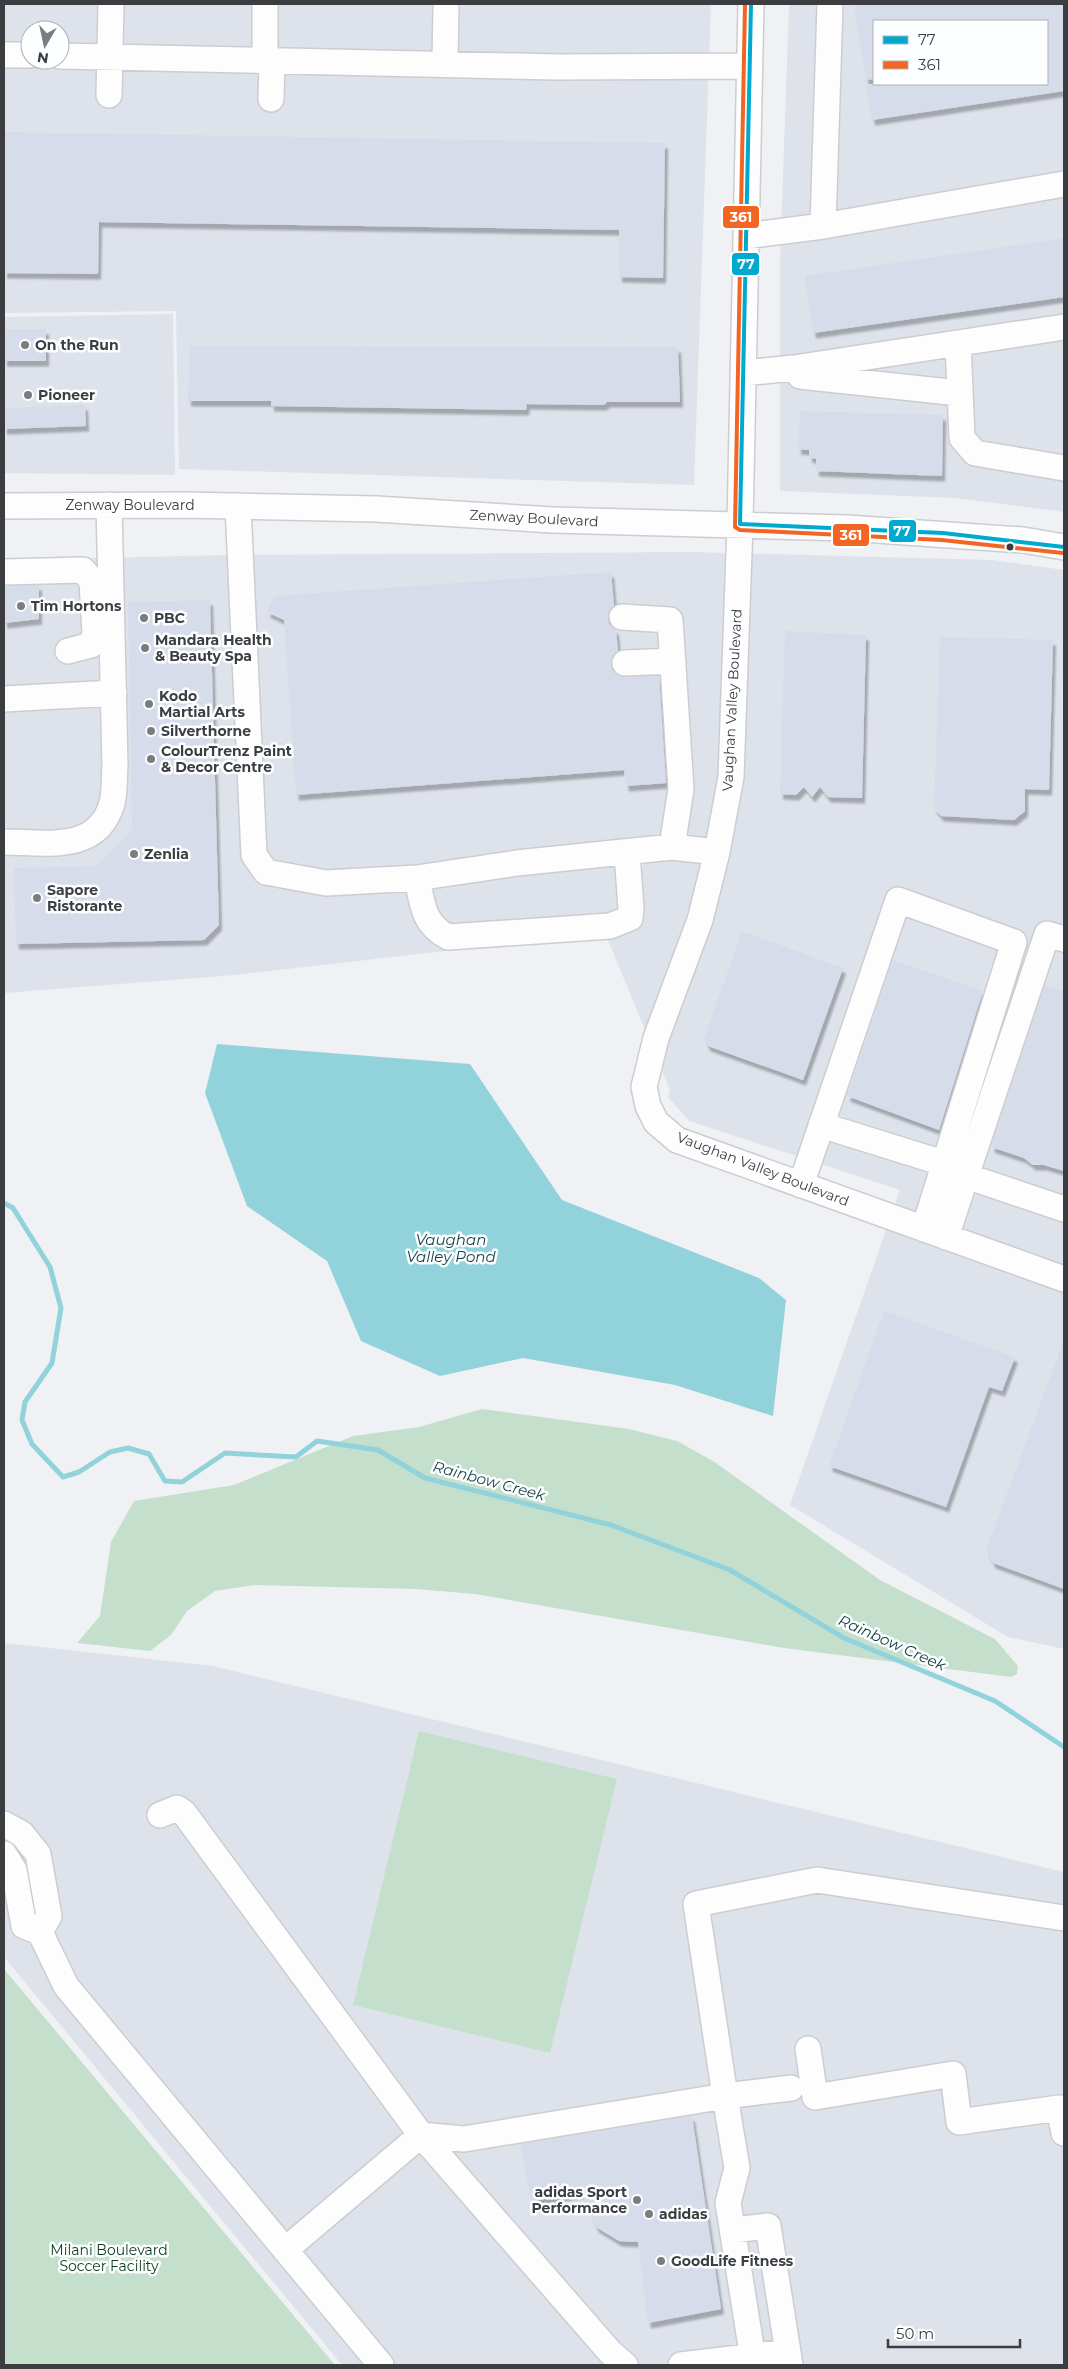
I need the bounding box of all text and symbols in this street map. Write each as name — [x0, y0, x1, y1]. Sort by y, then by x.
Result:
north arrow — [20, 20, 70, 70]
legend — [873, 20, 1048, 85]
text: 77 — [918, 30, 936, 49]
text: N — [36, 48, 50, 68]
text: 361 — [918, 55, 941, 74]
line badge: 361 — [722, 205, 760, 229]
text: 361 — [729, 208, 752, 226]
line badge: 77 — [731, 252, 760, 276]
text: 77 — [737, 255, 755, 273]
place label: On the Run — [35, 336, 119, 354]
marker: On the Run — [19, 339, 31, 351]
place label: Pioneer — [38, 386, 95, 404]
marker: Pioneer — [22, 389, 34, 401]
street label: Zenway Boulevard — [65, 496, 195, 514]
street label: Zenway Boulevard — [469, 506, 599, 530]
line badge: 77 — [888, 519, 917, 543]
text: 77 — [893, 522, 911, 540]
line badge: 361 — [832, 523, 870, 547]
text: 361 — [839, 526, 862, 544]
unlabelled marker — [1005, 542, 1015, 552]
place label: Tim Hortons — [31, 597, 122, 615]
marker: Tim Hortons — [15, 600, 27, 612]
street label: Vaughan Valley Boulevard — [718, 608, 746, 792]
place label: PBC — [154, 609, 185, 627]
marker: PBC — [138, 612, 150, 624]
place label: Mandara Health & Beauty Spa — [155, 631, 272, 665]
marker: Mandara Health & Beauty Spa — [139, 642, 151, 654]
place label: Kodo Martial Arts — [159, 687, 245, 721]
marker: Kodo Martial Arts — [143, 698, 155, 710]
place label: Silverthorne — [161, 722, 251, 740]
marker: Silverthorne — [145, 725, 157, 737]
place label: ColourTrenz Paint & Decor Centre — [161, 742, 292, 776]
marker: ColourTrenz Paint & Decor Centre — [145, 753, 157, 765]
place label: Zenlia — [144, 845, 189, 863]
marker: Zenlia — [128, 848, 140, 860]
place label: Sapore Ristorante — [47, 881, 123, 915]
marker: Sapore Ristorante — [31, 892, 43, 904]
street label: Vaughan Valley Boulevard — [674, 1128, 852, 1210]
water label: Vaughan Valley Pond — [406, 1230, 496, 1266]
water label: Rainbow Creek — [431, 1456, 548, 1505]
water label: Rainbow Creek — [836, 1610, 950, 1675]
place label: adidas Sport Performance — [531, 2183, 627, 2217]
marker: adidas Sport Performance — [631, 2194, 643, 2206]
place label: adidas — [659, 2205, 708, 2223]
marker: adidas — [643, 2208, 655, 2220]
park label: Milani Boulevard Soccer Facility — [50, 2241, 168, 2275]
place label: GoodLife Fitness — [671, 2252, 794, 2270]
marker: GoodLife Fitness — [655, 2255, 667, 2267]
scale bar — [888, 2316, 1020, 2348]
text: 50 m — [896, 2324, 934, 2343]

